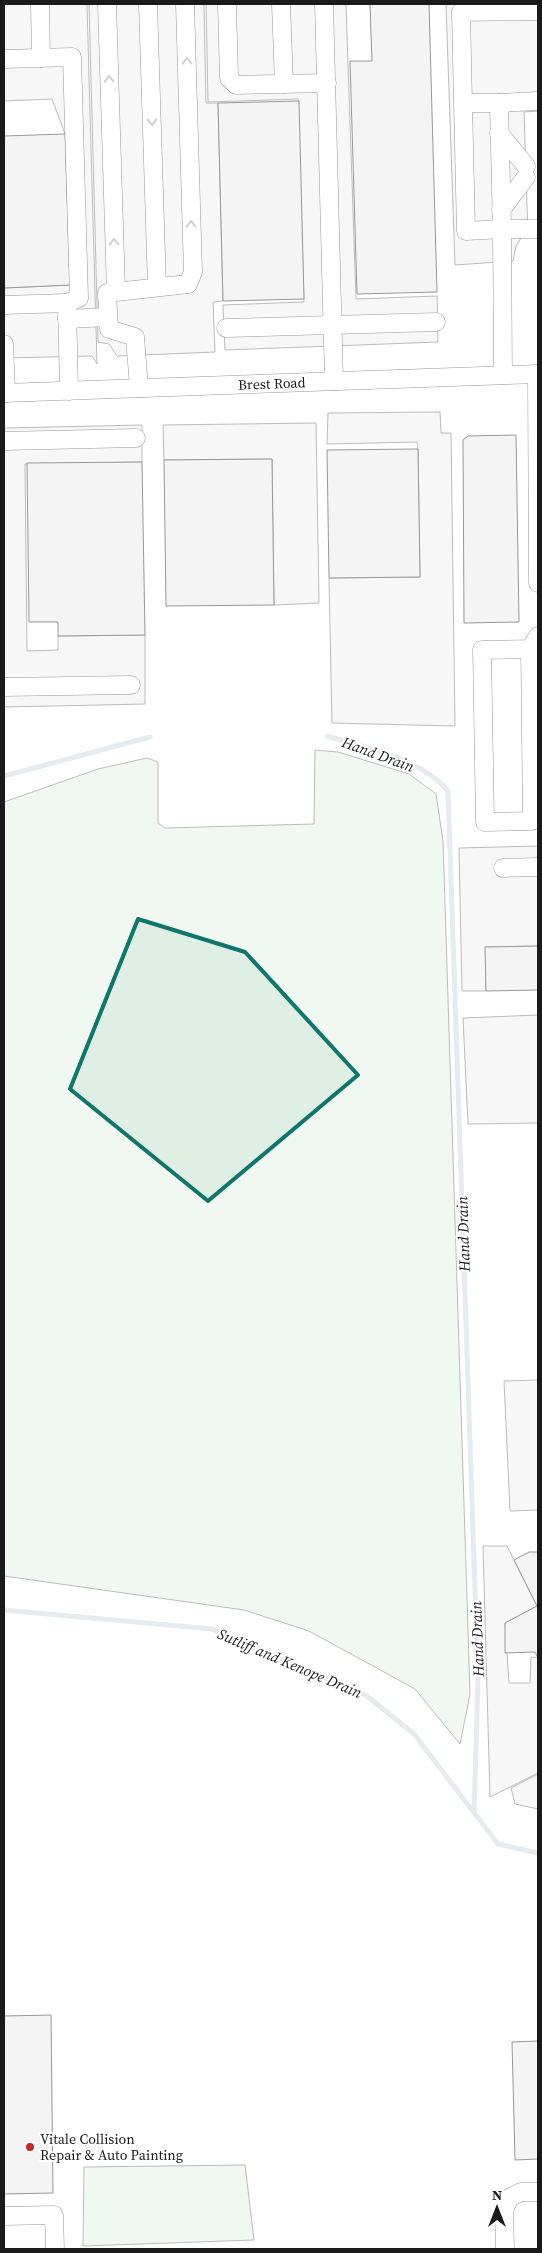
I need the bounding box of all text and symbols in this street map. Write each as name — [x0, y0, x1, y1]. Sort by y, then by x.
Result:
one-way arrow — [182, 57, 192, 64]
one-way arrow — [104, 75, 115, 83]
one-way arrow — [146, 119, 157, 127]
one-way arrow — [186, 219, 196, 227]
one-way arrow — [109, 238, 119, 246]
street label: Brest Road — [238, 372, 306, 395]
water label: Hand Drain — [338, 731, 418, 777]
water label: Hand Drain — [451, 1195, 475, 1273]
water label: Hand Drain — [465, 1600, 489, 1678]
water label: Sutliff and Kenope Drain — [215, 1623, 366, 1703]
place label: Vitale Collision Repair & Auto Painting — [40, 2129, 183, 2165]
marker: Vitale Collision Repair & Auto Painting — [24, 2141, 36, 2153]
north arrow — [472, 2183, 522, 2233]
text: N — [492, 2185, 502, 2205]

